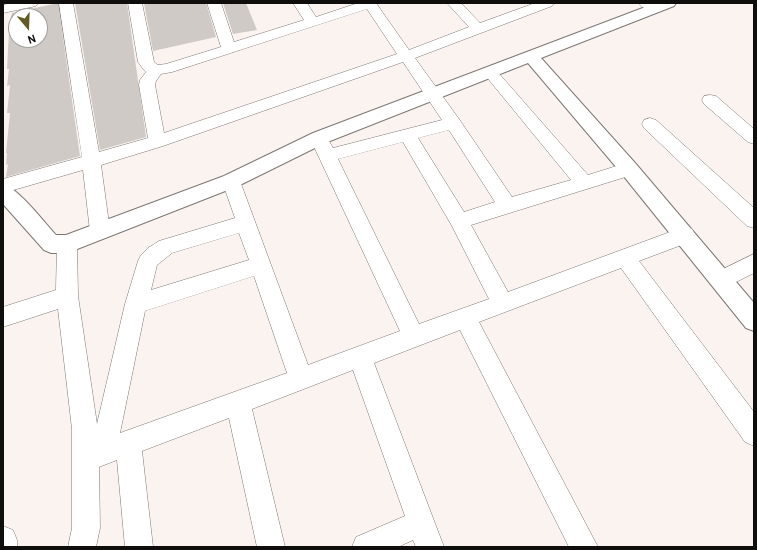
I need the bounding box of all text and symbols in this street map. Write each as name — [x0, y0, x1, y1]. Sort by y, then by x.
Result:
north arrow — [8, 8, 48, 48]
text: N — [26, 30, 38, 46]

